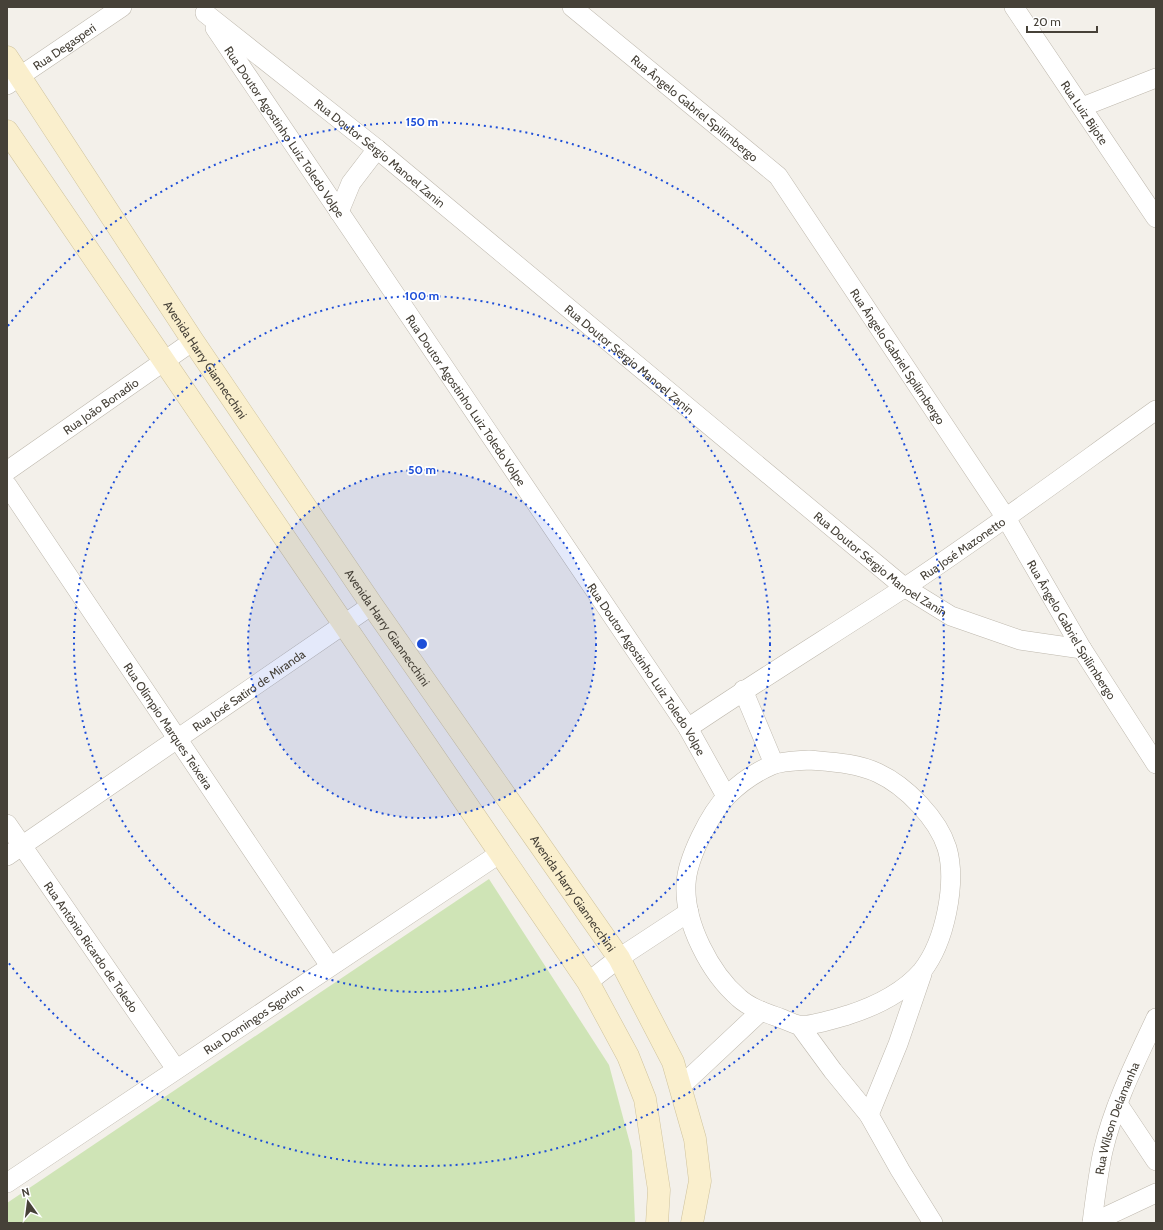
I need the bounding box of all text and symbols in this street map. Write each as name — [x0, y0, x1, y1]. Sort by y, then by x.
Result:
scale bar — [1027, 8, 1097, 34]
text: 20 m — [1033, 14, 1061, 29]
street label: Rua Degasperi — [30, 20, 98, 73]
street label: Rua Doutor Agostinho Luiz Toledo Volpe — [222, 43, 348, 220]
street label: Rua Ângelo Gabriel Spilimbergo — [628, 51, 762, 165]
street label: Rua Luiz Bijote — [1058, 78, 1112, 147]
street label: Rua Doutor Sérgio Manoel Zanin — [312, 95, 449, 210]
text: 150 m — [406, 114, 438, 129]
street label: Rua Ângelo Gabriel Spilimbergo — [847, 285, 949, 427]
text: 100 m — [405, 288, 439, 303]
street label: Avenida Harry Giannecchini — [161, 298, 251, 421]
street label: Rua Doutor Sérgio Manoel Zanin — [562, 301, 698, 418]
street label: Rua Doutor Agostinho Luiz Toledo Volpe — [403, 311, 530, 489]
street label: Rua João Bonadio — [60, 374, 141, 437]
text: 50 m — [408, 462, 436, 477]
street label: Rua Doutor Sérgio Manoel Zanin — [811, 508, 950, 620]
street label: Rua José Mazonetto — [917, 513, 1008, 583]
street label: Rua Ângelo Gabriel Spilimbergo — [1024, 557, 1120, 702]
street label: Avenida Harry Giannecchini — [342, 566, 434, 689]
street label: Rua Doutor Agostinho Luiz Toledo Volpe — [585, 580, 709, 758]
centre of rings — [415, 637, 429, 651]
street label: Rua José Satiro de Miranda — [189, 646, 308, 734]
street label: Rua Olímpio Marques Teixeira — [121, 660, 217, 792]
street label: Avenida Harry Giannecchini — [528, 832, 620, 954]
street label: Rua Antônio Ricardo de Toledo — [41, 878, 142, 1015]
street label: Rua Domingos Sgorlon — [200, 980, 306, 1057]
street label: Rua Wilson Delamanha — [1091, 1059, 1142, 1176]
north arrow — [8, 1182, 48, 1222]
text: N — [20, 1185, 31, 1200]

